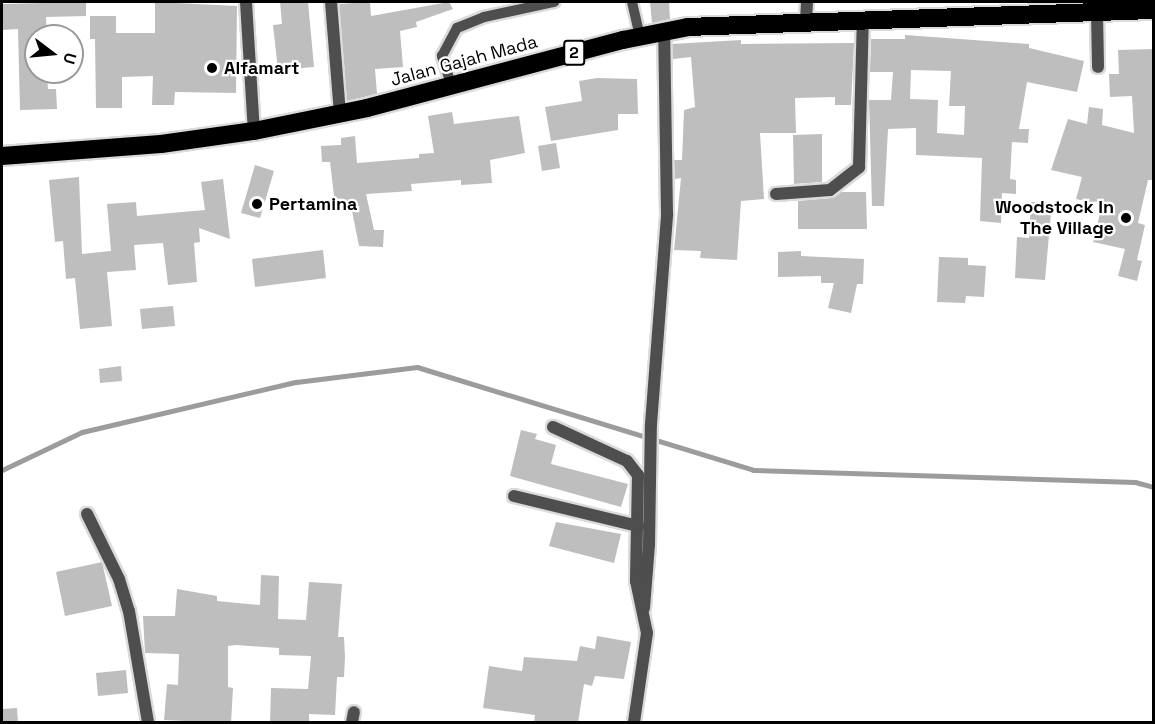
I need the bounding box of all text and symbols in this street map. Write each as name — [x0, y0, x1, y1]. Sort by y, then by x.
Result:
north arrow — [24, 24, 84, 84]
street label: Jalan Gajah Mada — [388, 31, 540, 91]
road number: 2 — [562, 40, 586, 66]
text: U — [58, 50, 81, 67]
place label: Alfamart — [224, 57, 299, 79]
marker: Alfamart — [205, 61, 219, 75]
place label: Pertamina — [269, 193, 357, 215]
marker: Pertamina — [250, 197, 264, 211]
place label: Woodstock In The Village — [995, 197, 1114, 240]
marker: Woodstock In The Village — [1119, 211, 1133, 225]

